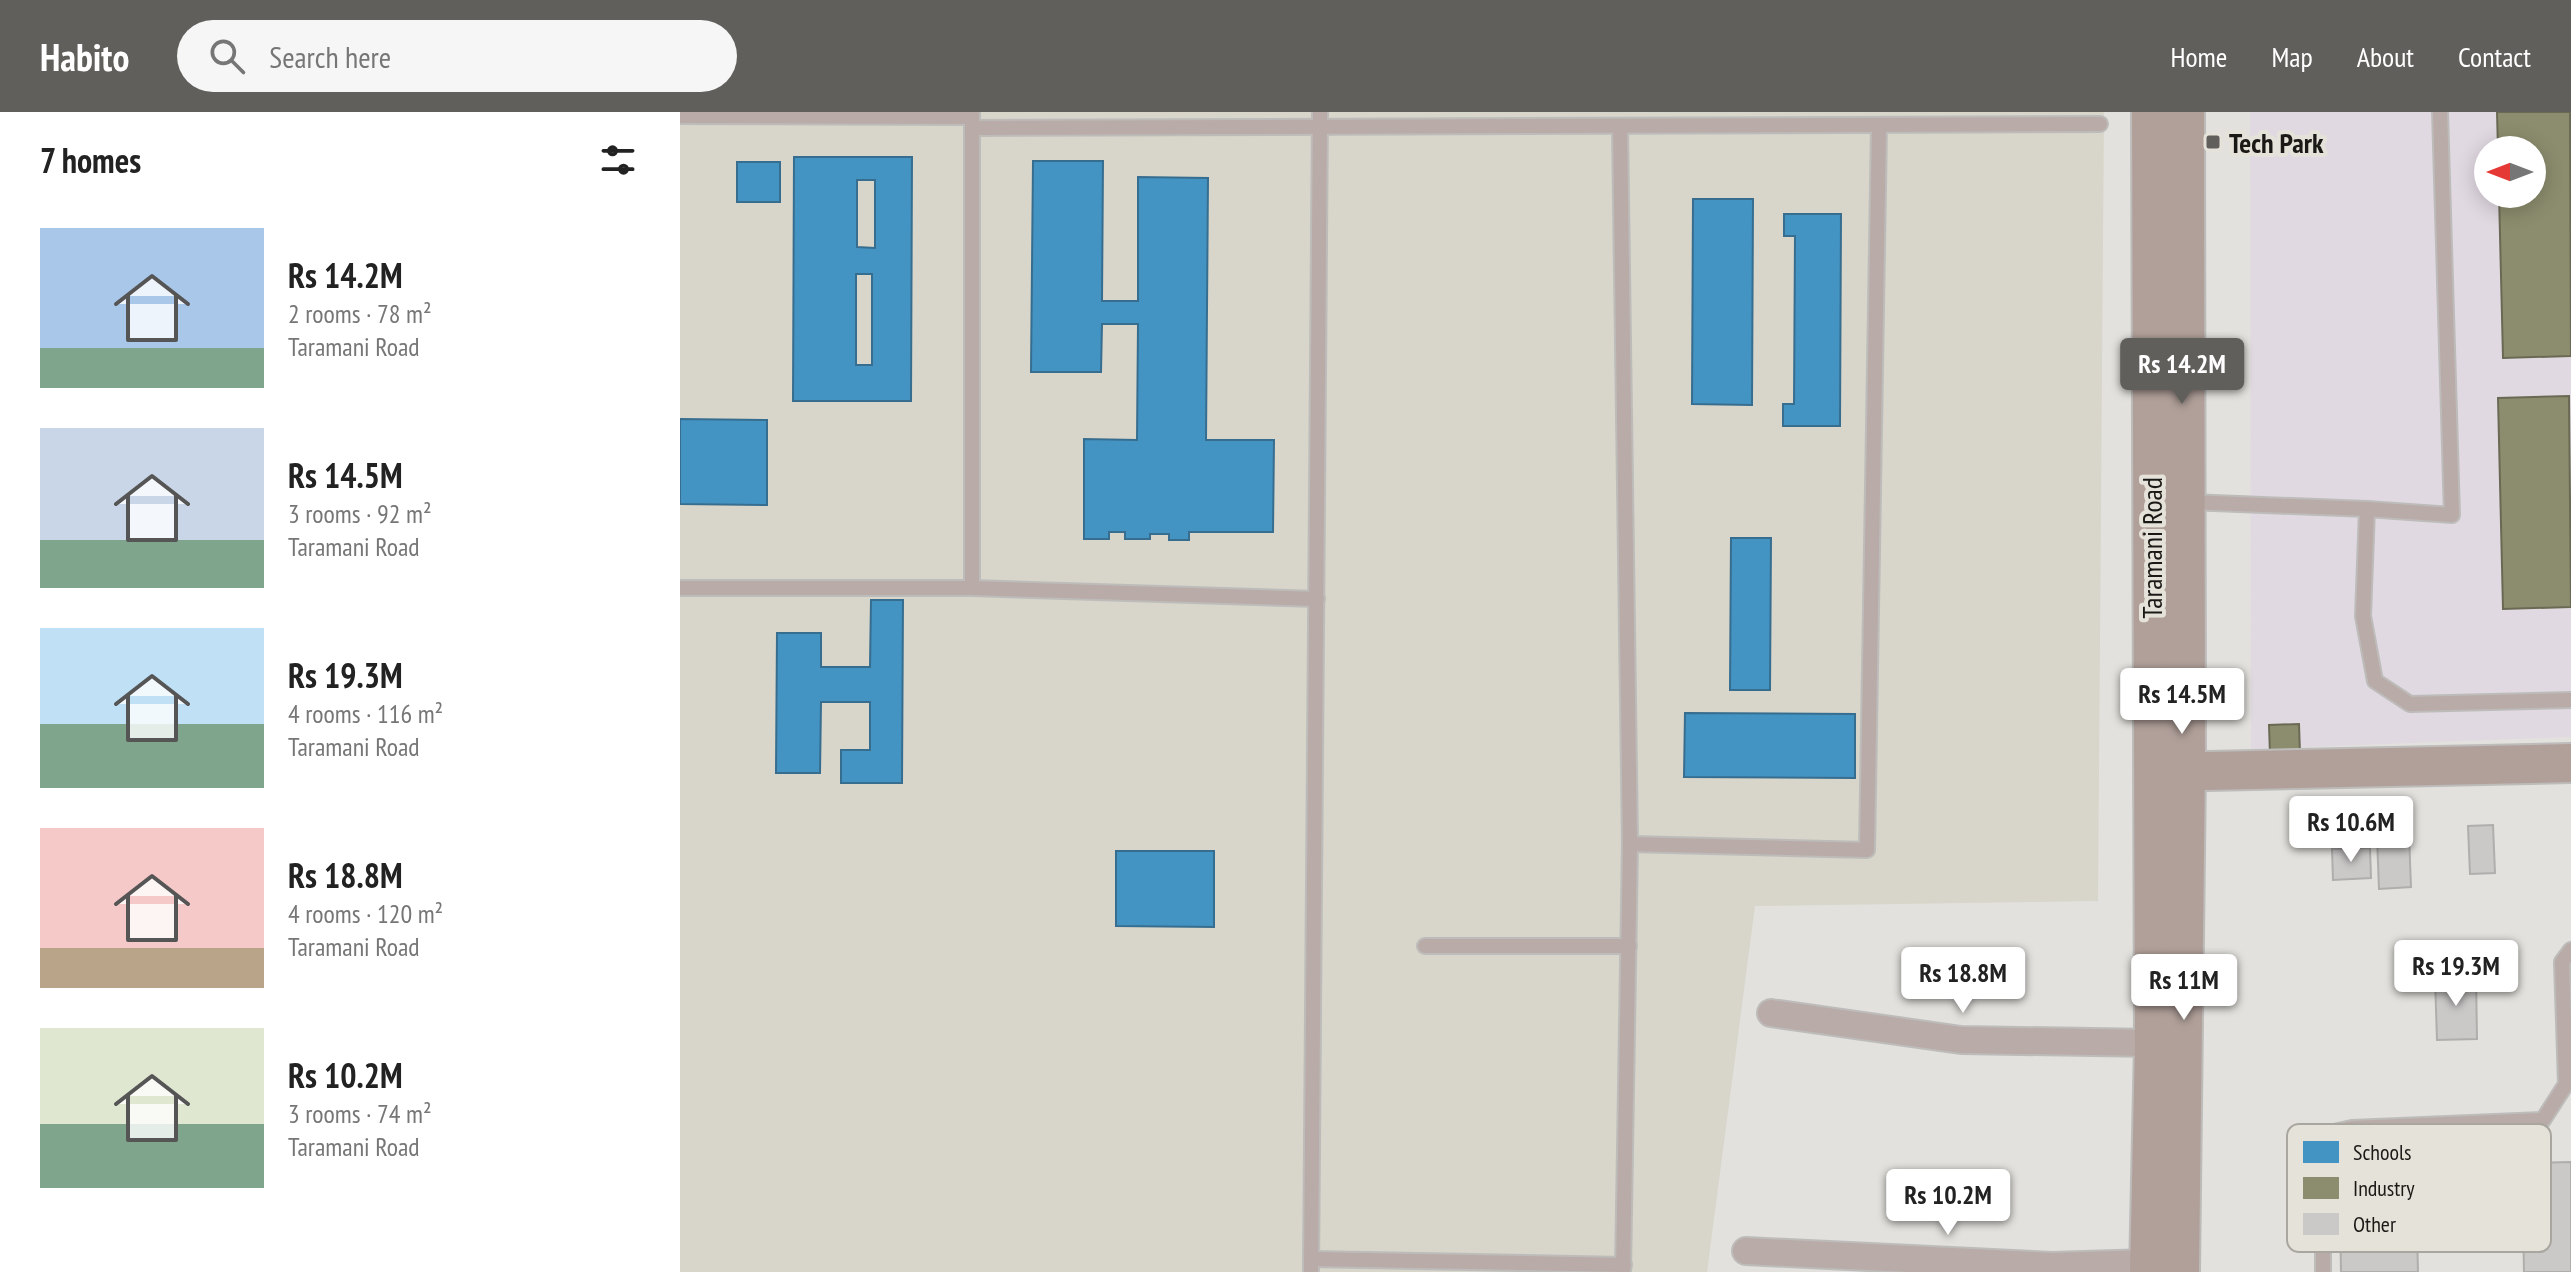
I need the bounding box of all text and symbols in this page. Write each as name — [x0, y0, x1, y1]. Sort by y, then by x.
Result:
search box — [177, 20, 737, 92]
text: Habito — [40, 32, 129, 81]
icon: search — [205, 34, 249, 78]
text: Search here — [269, 37, 391, 76]
text: Home — [2171, 38, 2227, 75]
text: Map — [2271, 38, 2313, 75]
text: About — [2357, 38, 2414, 75]
text: Contact — [2458, 38, 2531, 75]
place label: Tech Park — [2229, 124, 2324, 161]
marker: Tech Park — [2204, 133, 2222, 151]
north arrow — [2474, 136, 2546, 208]
map controls — [2474, 136, 2546, 208]
text: 7 homes — [40, 138, 141, 182]
icon: filters — [596, 138, 640, 182]
text: Rs 14.2M — [288, 253, 403, 297]
icon: home — [104, 260, 200, 356]
text: 2 rooms · 78 m² — [288, 297, 432, 330]
text: Taramani Road — [288, 330, 420, 363]
pin: Rs 14.2M — [2099, 338, 2265, 406]
text: Rs 14.2M — [2138, 347, 2226, 380]
text: Rs 14.5M — [288, 453, 403, 497]
icon: home — [104, 460, 200, 556]
street label: Taramani Road — [2133, 477, 2170, 619]
text: 3 rooms · 92 m² — [288, 497, 432, 530]
text: Taramani Road — [288, 530, 420, 563]
text: Rs 19.3M — [288, 653, 403, 697]
icon: home — [104, 660, 200, 756]
pin: Rs 14.5M — [2099, 668, 2265, 736]
text: Rs 14.5M — [2138, 677, 2226, 710]
text: 4 rooms · 116 m² — [288, 697, 443, 730]
text: Taramani Road — [288, 730, 420, 763]
pin: Rs 10.6M — [2268, 796, 2434, 864]
text: Rs 10.6M — [2307, 805, 2395, 838]
text: Rs 18.8M — [288, 853, 403, 897]
icon: home — [104, 860, 200, 956]
text: 4 rooms · 120 m² — [288, 897, 443, 930]
text: Taramani Road — [288, 930, 420, 963]
pin: Rs 19.3M — [2373, 940, 2539, 1008]
pin: Rs 18.8M — [1880, 947, 2046, 1015]
text: Rs 19.3M — [2412, 949, 2500, 982]
pin: Rs 11M — [2119, 954, 2249, 1022]
text: Rs 18.8M — [1919, 956, 2007, 989]
text: Rs 11M — [2149, 963, 2219, 996]
text: Rs 10.2M — [288, 1053, 403, 1097]
icon: home — [104, 1060, 200, 1156]
text: 3 rooms · 74 m² — [288, 1097, 432, 1130]
legend — [2287, 1124, 2551, 1252]
text: Taramani Road — [288, 1130, 420, 1163]
text: Schools — [2353, 1138, 2412, 1166]
pin: Rs 10.2M — [1865, 1169, 2031, 1237]
text: Industry — [2353, 1174, 2415, 1202]
text: Rs 10.2M — [1904, 1178, 1992, 1211]
text: Other — [2353, 1210, 2396, 1238]

